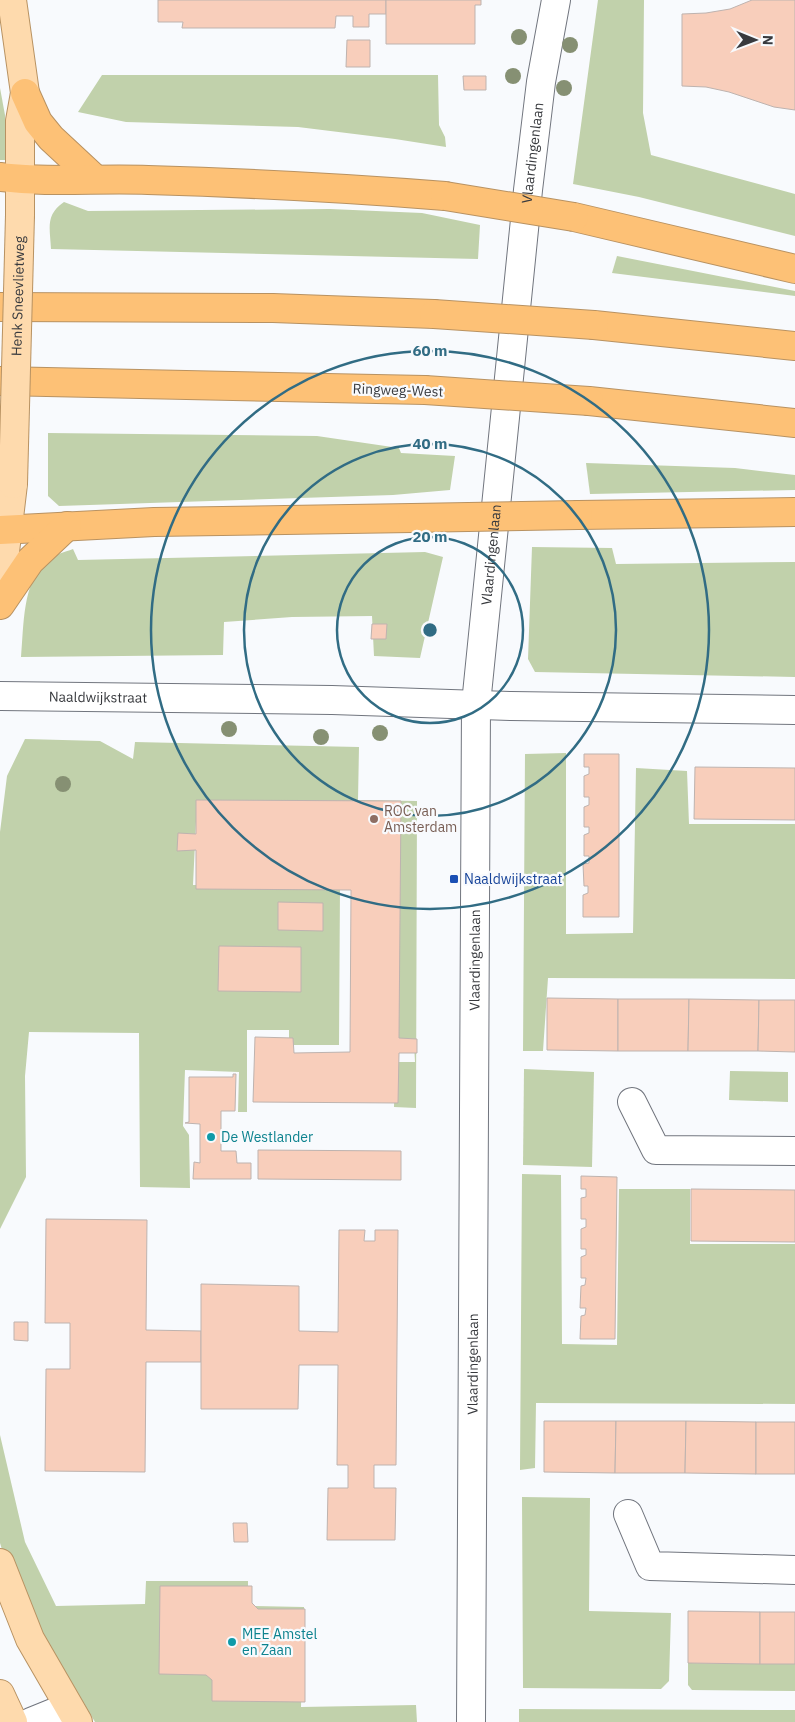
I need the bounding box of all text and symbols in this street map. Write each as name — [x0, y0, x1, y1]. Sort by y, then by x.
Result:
north arrow — [730, 15, 780, 65]
text: N — [759, 35, 777, 45]
street label: Vlaardingenlaan — [518, 101, 547, 204]
street label: Henk Sneevlietweg — [7, 235, 28, 356]
text: 60 m — [413, 341, 447, 360]
street label: Ringweg-West — [352, 379, 444, 401]
text: 40 m — [413, 434, 447, 453]
street label: Vlaardingenlaan — [477, 503, 505, 606]
text: 20 m — [413, 527, 447, 546]
centre of rings — [421, 621, 439, 639]
street label: Naaldwijkstraat — [49, 688, 147, 707]
place label: ROC van Amsterdam — [384, 802, 457, 836]
marker: ROC van Amsterdam — [368, 813, 380, 825]
place label: Naaldwijkstraat — [464, 870, 562, 888]
marker: Naaldwijkstraat — [448, 873, 460, 885]
street label: Vlaardingenlaan — [465, 909, 484, 1011]
place label: De Westlander — [221, 1128, 313, 1146]
marker: De Westlander — [205, 1131, 217, 1143]
street label: Vlaardingenlaan — [464, 1313, 482, 1415]
place label: MEE Amstel en Zaan — [242, 1625, 317, 1659]
marker: MEE Amstel en Zaan — [226, 1636, 238, 1648]

